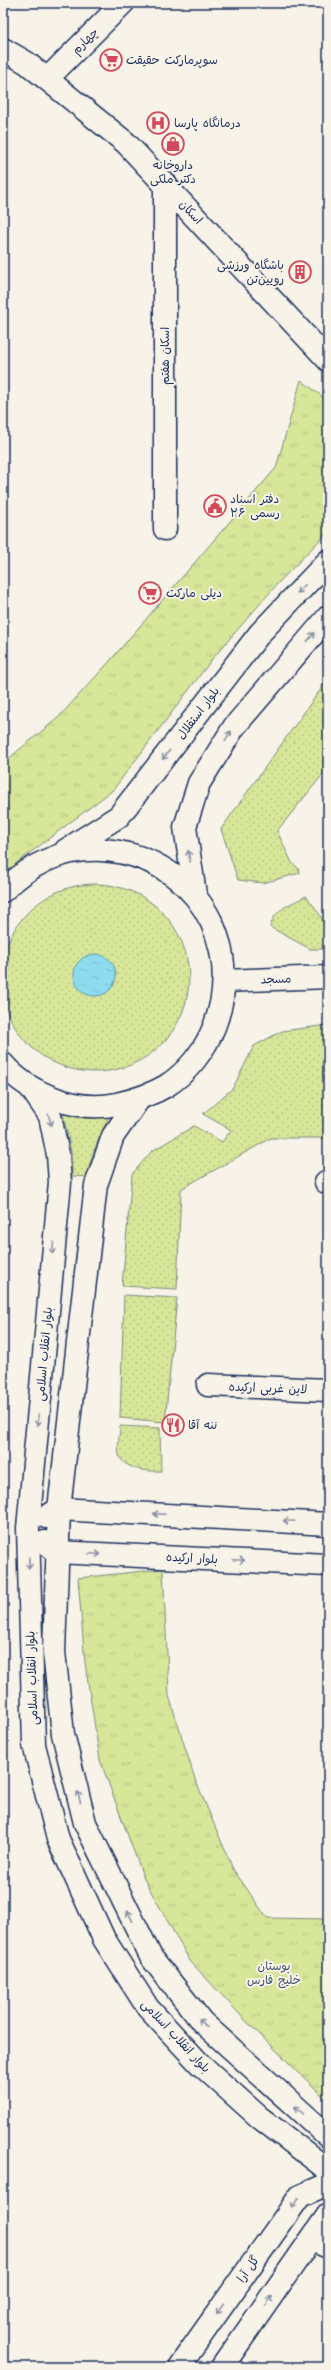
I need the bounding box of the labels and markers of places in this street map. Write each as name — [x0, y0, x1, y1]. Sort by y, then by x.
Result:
supermarket icon: سوپرمارکت حقیقت — [98, 47, 124, 73]
place label: سوپرمارکت حقیقت — [126, 51, 218, 70]
hospital icon: درمانگاه پارسا — [145, 110, 171, 136]
place label: درمانگاه پارسا — [174, 114, 241, 133]
shop icon: داروخانه دکتر ملکی — [160, 131, 186, 157]
place label: داروخانه دکتر ملکی — [150, 156, 196, 189]
place label: باشگاه ورزشی رویین‌تن — [217, 256, 284, 289]
building icon: باشگاه ورزشی رویین‌تن — [287, 259, 313, 285]
place label: دفتر اسناد رسمی ۲۶ — [230, 490, 280, 523]
public building icon: دفتر اسناد رسمی ۲۶ — [202, 493, 228, 519]
supermarket icon: دیلی مارکت — [137, 580, 163, 606]
place label: دیلی مارکت — [166, 584, 222, 603]
restaurant icon: ننه آقا — [160, 1412, 186, 1438]
place label: ننه آقا — [188, 1416, 217, 1435]

